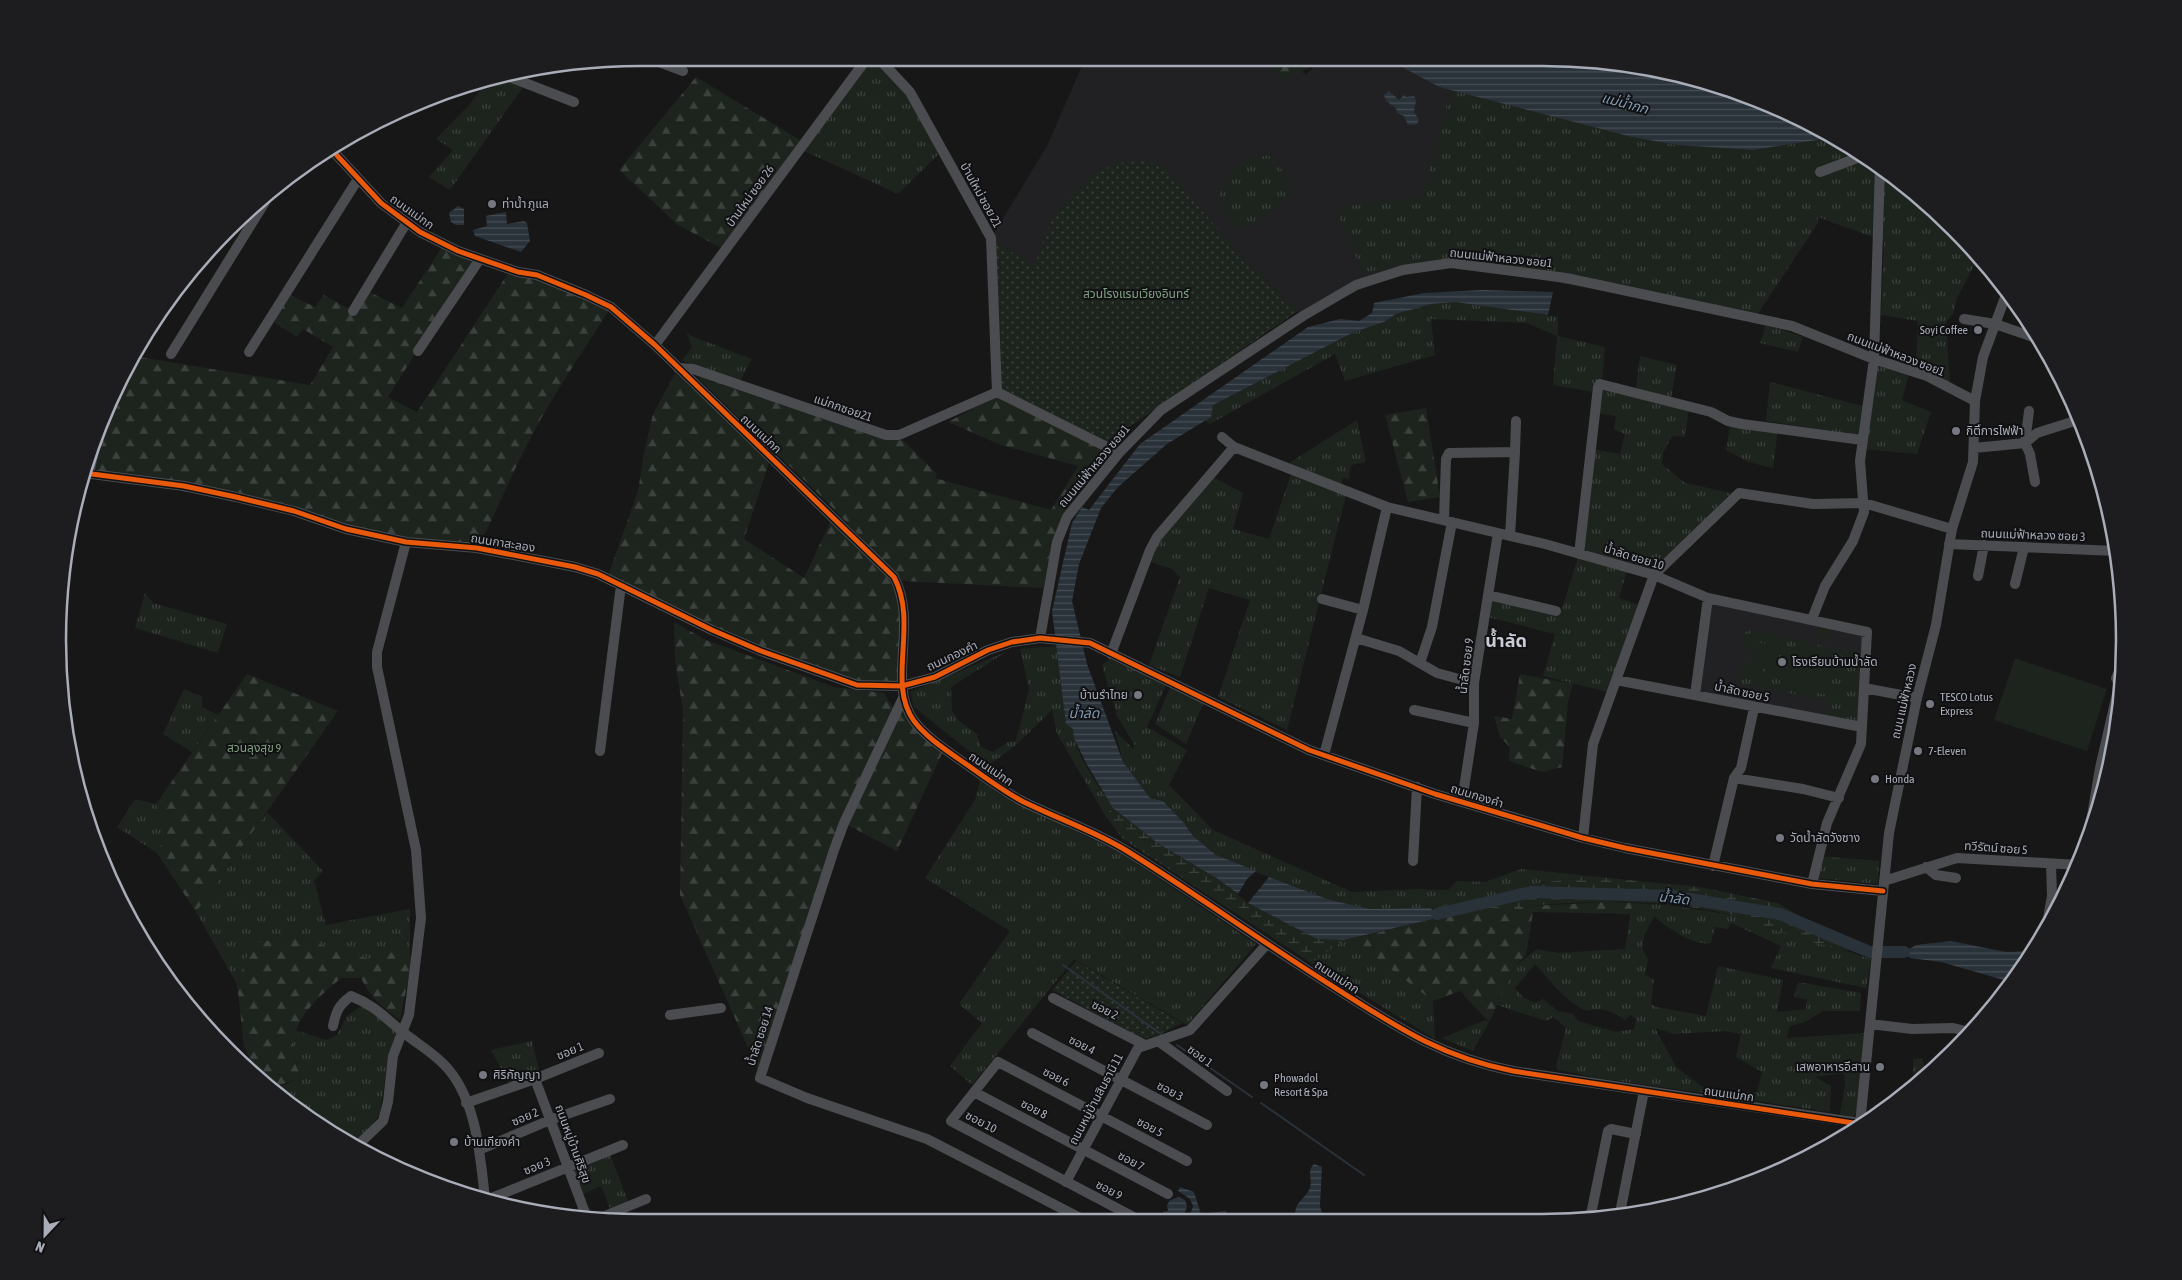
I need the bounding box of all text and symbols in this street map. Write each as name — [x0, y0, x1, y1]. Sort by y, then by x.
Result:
water label: แม่น้ำกก — [1600, 87, 1651, 117]
street label: บ้านใหม่ ซอย 21 — [957, 160, 1005, 230]
street label: บ้านใหม่ ซอย 26 — [723, 162, 777, 229]
street label: ถนนแม่กก — [387, 192, 437, 232]
place label: ท่าน้ำ ภูแล — [502, 195, 549, 211]
marker: ท่าน้ำ ภูแล — [486, 198, 498, 210]
street label: ถนนแม่ฟ้าหลวง ซอย1 — [1449, 246, 1553, 270]
park label: สวนโรงแรมเวียงอินทร์ — [1083, 287, 1190, 301]
place label: Soyi Coffee — [1920, 323, 1968, 337]
marker: Soyi Coffee — [1972, 324, 1984, 336]
street label: ถนนแม่ฟ้าหลวง ซอย1 — [1845, 329, 1947, 379]
street label: แม่กกซอย21 — [812, 392, 874, 425]
street label: ถนนแม่กก — [738, 412, 784, 456]
street label: ถนนแม่ฟ้าหลวง ซอย1 — [1055, 422, 1133, 510]
place label: กิติ์การไฟฟ้า — [1966, 424, 2023, 438]
marker: กิติ์การไฟฟ้า — [1950, 425, 1962, 437]
street label: ถนนแม่ฟ้าหลวง ซอย 3 — [1980, 526, 2086, 544]
street label: ถนนกาสะลอง — [470, 531, 536, 555]
street label: น้ำลัด ซอย 10 — [1602, 539, 1666, 573]
district label: น้ำลัด — [1485, 628, 1527, 651]
street label: น้ำลัด ซอย 9 — [1454, 637, 1476, 695]
street label: ถนนกองคำ — [924, 638, 980, 674]
place label: โรงเรียนบ้านน้ำลัด — [1792, 653, 1878, 669]
marker: โรงเรียนบ้านน้ำลัด — [1776, 656, 1788, 668]
street label: ถนน แม่ฟ้าหลวง — [1889, 662, 1919, 740]
street label: น้ำลัด ซอย 5 — [1713, 677, 1771, 705]
place label: บ้านรำไทย — [1080, 688, 1128, 702]
marker: บ้านรำไทย — [1132, 689, 1144, 701]
place label: TESCO Lotus Express — [1940, 690, 1993, 718]
marker: TESCO Lotus Express — [1924, 698, 1936, 710]
water label: น้ำลัด — [1069, 703, 1100, 721]
park label: สวนลุงสุข 9 — [227, 741, 281, 755]
place label: 7-Eleven — [1928, 744, 1966, 758]
marker: 7-Eleven — [1912, 745, 1924, 757]
street label: ถนนแม่กก — [966, 749, 1016, 789]
place label: Honda — [1885, 772, 1915, 786]
marker: Honda — [1869, 773, 1881, 785]
street label: ถนนกองคำ — [1449, 781, 1505, 811]
place label: วัดน้ำลัดวังซาง — [1790, 829, 1860, 845]
marker: วัดน้ำลัดวังซาง — [1774, 832, 1786, 844]
street label: ทวีรัตน์ ซอย 5 — [1964, 839, 2028, 857]
water label: น้ำลัด — [1658, 886, 1691, 908]
street label: ถนนแม่กก — [1312, 957, 1362, 997]
street label: ซอย 2 — [1089, 997, 1121, 1023]
street label: น้ำลัด ซอย 14 — [742, 1004, 776, 1068]
street label: ซอย 4 — [1066, 1032, 1098, 1058]
street label: ซอย 1 — [554, 1039, 586, 1063]
street label: ซอย 1 — [1185, 1042, 1216, 1070]
street label: ถนนหมู่บ้านสินธานี 11 — [1066, 1050, 1126, 1147]
place label: เสพอาหารอีสาน — [1796, 1060, 1870, 1074]
marker: เสพอาหารอีสาน — [1874, 1061, 1886, 1073]
street label: ซอย 6 — [1040, 1064, 1072, 1090]
place label: ศิริกัญญา — [493, 1068, 540, 1082]
marker: ศิริกัญญา — [477, 1069, 489, 1081]
place label: Phowadol Resort & Spa — [1274, 1071, 1328, 1099]
street label: ซอย 3 — [1154, 1078, 1186, 1104]
marker: Phowadol Resort & Spa — [1258, 1079, 1270, 1091]
street label: ถนนแม่กก — [1703, 1084, 1755, 1104]
street label: ซอย 8 — [1018, 1096, 1050, 1122]
street label: ถนนหมู่บ้านศิริสุข — [552, 1103, 594, 1185]
street label: ซอย 2 — [509, 1105, 541, 1129]
street label: ซอย 10 — [963, 1108, 999, 1136]
street label: ซอย 5 — [1134, 1114, 1166, 1140]
place label: บ้านเกียงคำ — [464, 1135, 520, 1149]
marker: บ้านเกียงคำ — [448, 1136, 460, 1148]
street label: ซอย 7 — [1115, 1148, 1147, 1174]
street label: ซอย 3 — [521, 1154, 553, 1178]
street label: ซอย 9 — [1093, 1177, 1125, 1203]
north arrow — [20, 1210, 70, 1260]
text: N — [33, 1238, 47, 1256]

